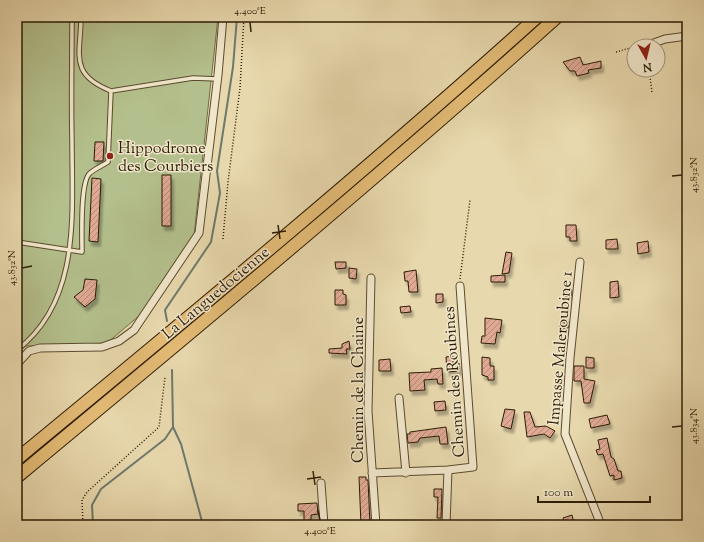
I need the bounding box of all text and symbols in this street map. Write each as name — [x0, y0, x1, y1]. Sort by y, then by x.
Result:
text: 4.400°E — [234, 4, 266, 19]
north arrow — [626, 38, 666, 78]
text: N — [642, 58, 654, 75]
place label: Hippodrome des Courbiers — [118, 138, 213, 179]
marker: Hippodrome des Courbiers — [105, 151, 115, 161]
text: 43.832°N — [687, 157, 702, 193]
street label: La Languedocienne — [158, 242, 275, 346]
text: 43.832°N — [5, 250, 20, 286]
street label: Impasse Maleroubine 1 — [543, 270, 580, 426]
street label: Chemin des Roubines — [439, 305, 472, 458]
street label: Chemin de la Chaine — [348, 317, 371, 463]
text: 43.834°N — [687, 408, 702, 444]
scale bar — [538, 478, 650, 504]
text: 100 m — [544, 484, 573, 502]
text: 4.400°E — [304, 524, 336, 539]

